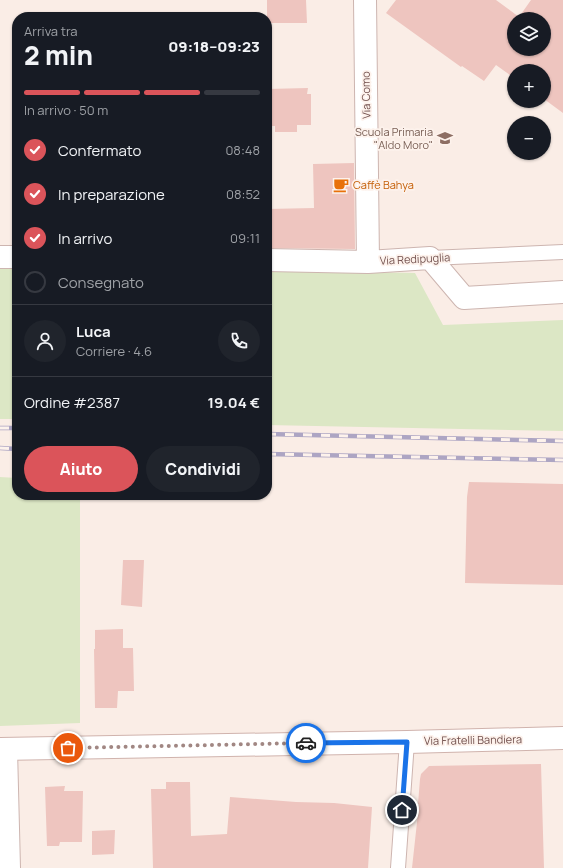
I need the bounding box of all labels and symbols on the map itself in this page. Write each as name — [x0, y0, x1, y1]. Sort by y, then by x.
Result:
street label: Via Como — [358, 71, 373, 119]
place label: Scuola Primaria "Aldo Moro" — [355, 124, 433, 152]
school or university icon: Scuola Primaria "Aldo Moro" — [436, 129, 454, 147]
cafe icon: Caffè Bahya — [332, 176, 350, 194]
place label: Caffè Bahya — [353, 177, 414, 192]
street label: Via Redipuglia — [379, 249, 451, 268]
courier — [286, 723, 326, 763]
pin — [51, 731, 85, 765]
street label: Via Fratelli Bandiera — [424, 731, 522, 748]
pin — [385, 793, 419, 827]

